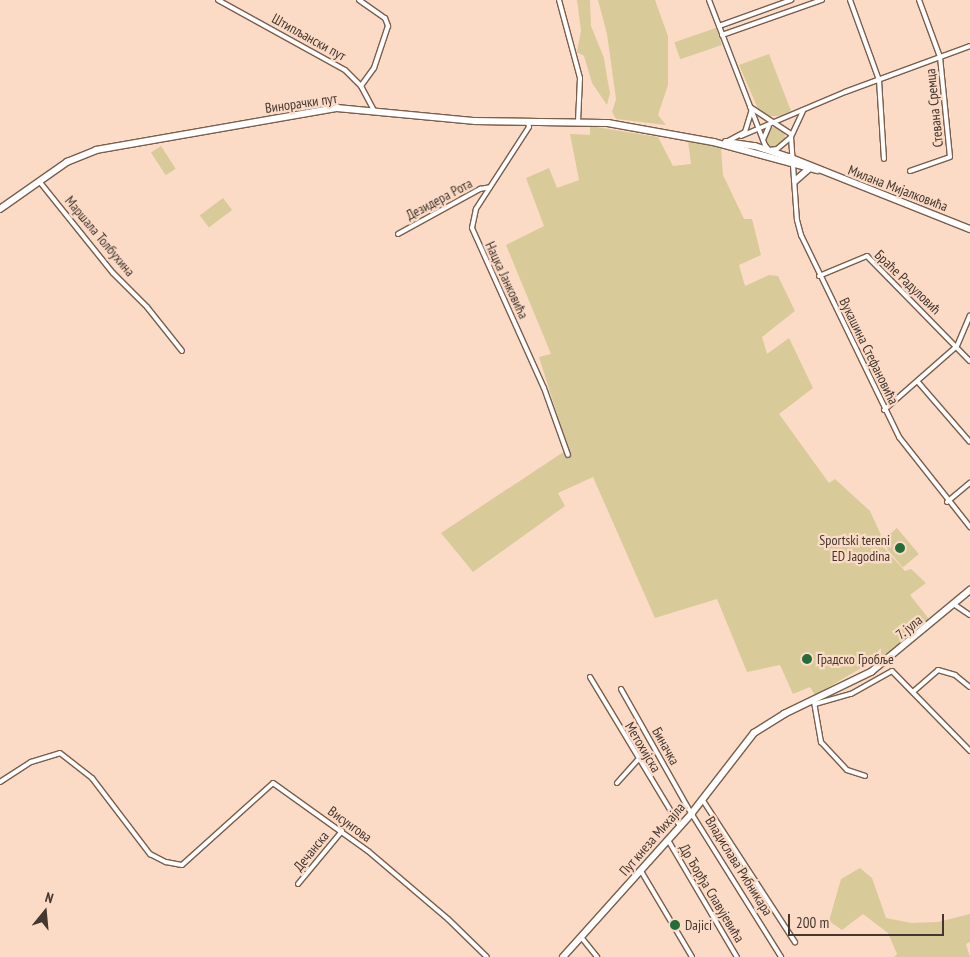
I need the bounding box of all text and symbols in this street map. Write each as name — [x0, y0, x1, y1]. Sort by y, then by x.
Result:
street label: Штипљански пут — [269, 10, 349, 64]
street label: Стевана Сремца — [922, 68, 946, 148]
street label: Винорачки пут — [264, 90, 338, 116]
street label: Милана Мијалковића — [846, 161, 950, 215]
street label: Дезидера Рота — [403, 175, 475, 223]
street label: Маршала Толбухина — [61, 192, 139, 280]
street label: Нацка Јанковића — [482, 239, 532, 321]
street label: Браће Радуловић — [871, 246, 945, 318]
street label: Вукашина Стефановића — [836, 295, 902, 407]
place label: Sportski tereni ED Jagodina — [819, 532, 890, 564]
marker: Sportski tereni ED Jagodina — [894, 542, 906, 554]
street label: 7. јула — [892, 611, 926, 643]
place label: Градско Гробље — [817, 651, 894, 667]
marker: Градско Гробље — [801, 653, 813, 665]
street label: Метохијска — [621, 719, 665, 775]
street label: Биначка — [649, 724, 683, 768]
street label: Пут кнеза Михајла — [616, 799, 688, 879]
street label: Висунгова — [325, 802, 375, 846]
street label: Владислава Рибникара — [702, 813, 776, 919]
street label: Дечанска — [290, 828, 332, 874]
street label: Др Ђорђа Славујевића — [676, 841, 748, 945]
north arrow — [20, 887, 70, 937]
text: N — [43, 888, 56, 907]
scale bar — [790, 904, 946, 936]
text: 200 m — [796, 913, 829, 932]
place label: Dajici — [685, 917, 712, 933]
marker: Dajici — [669, 919, 681, 931]

